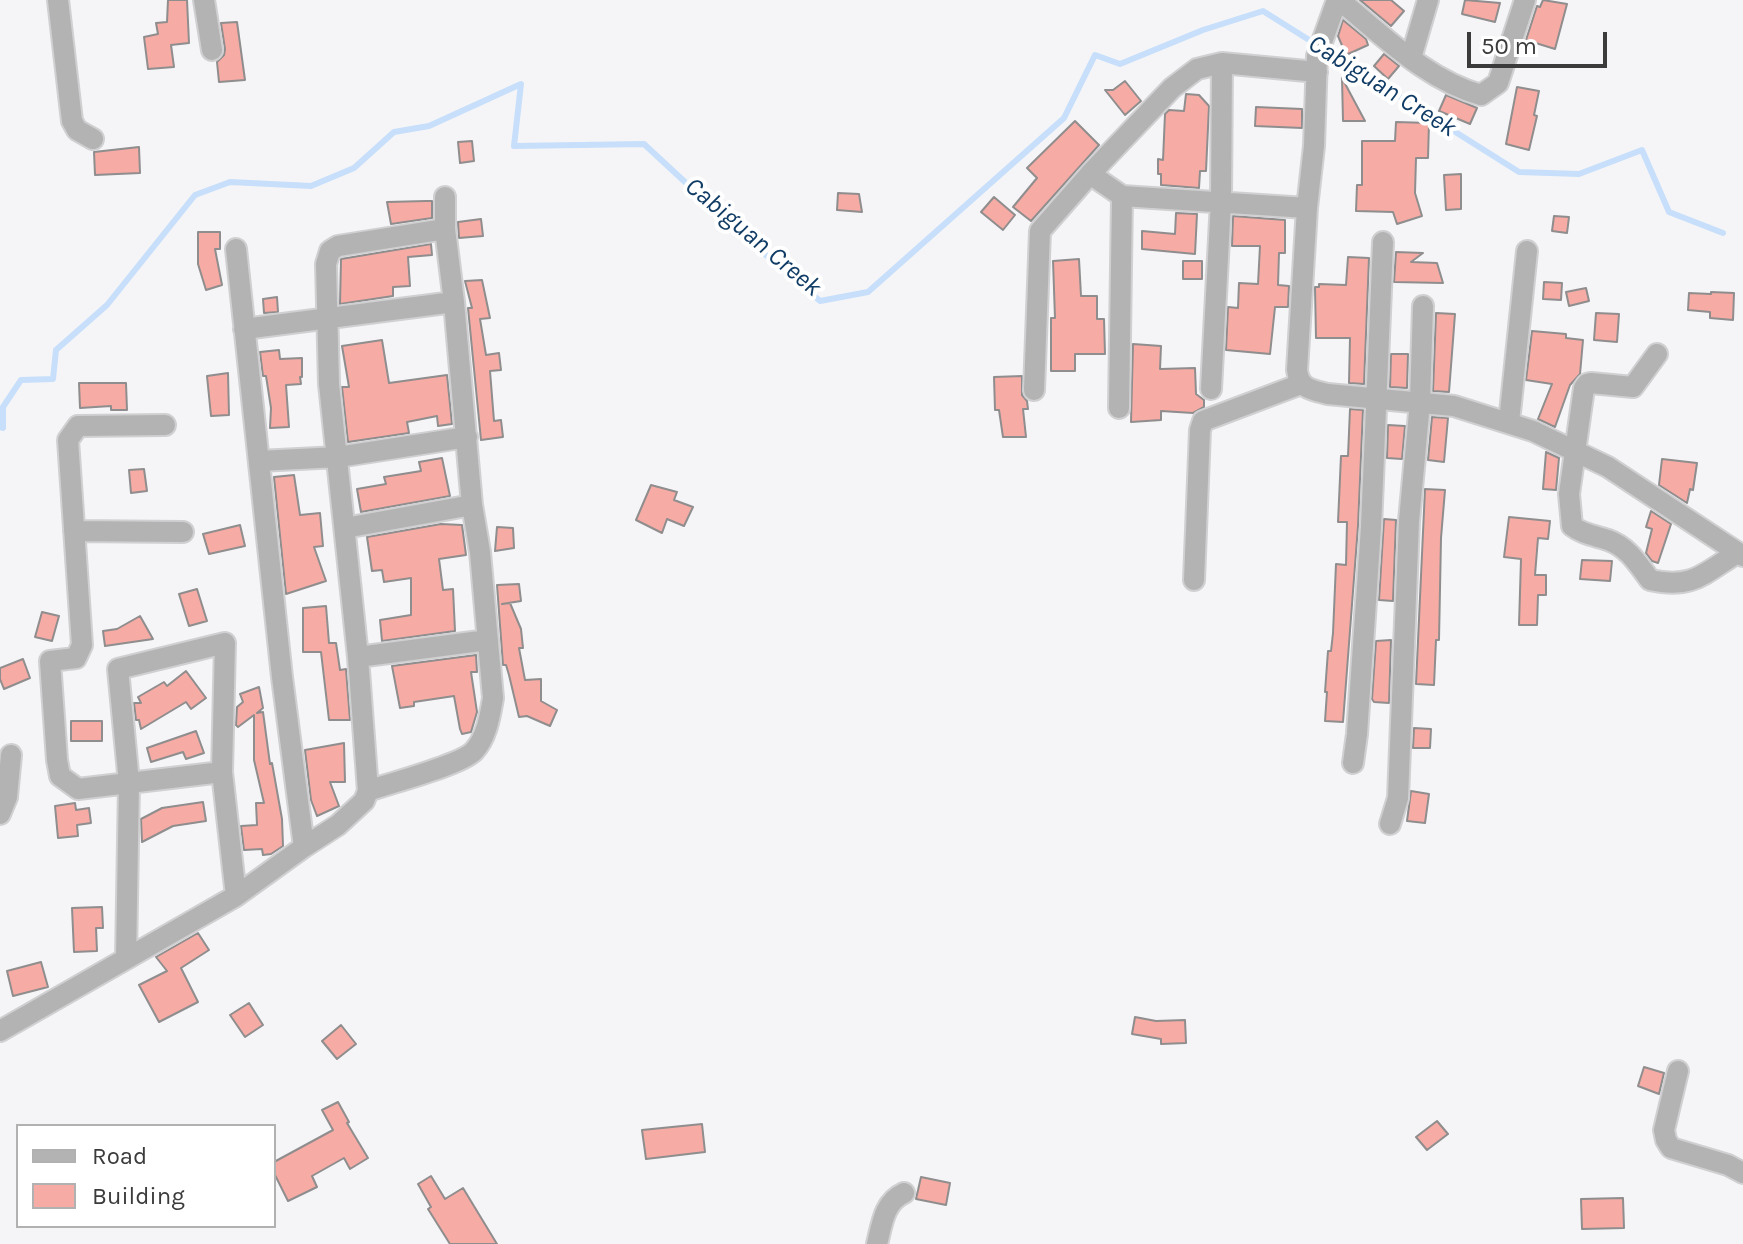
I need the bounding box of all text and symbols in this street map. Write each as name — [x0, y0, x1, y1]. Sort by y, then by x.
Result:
scale bar — [1471, 16, 1611, 66]
water label: Cabiguan Creek — [1302, 28, 1462, 144]
text: 50 m — [1481, 32, 1537, 60]
water label: Cabiguan Creek — [678, 171, 828, 303]
legend — [16, 1124, 276, 1228]
text: Road — [92, 1142, 147, 1170]
text: Building — [92, 1182, 185, 1210]

